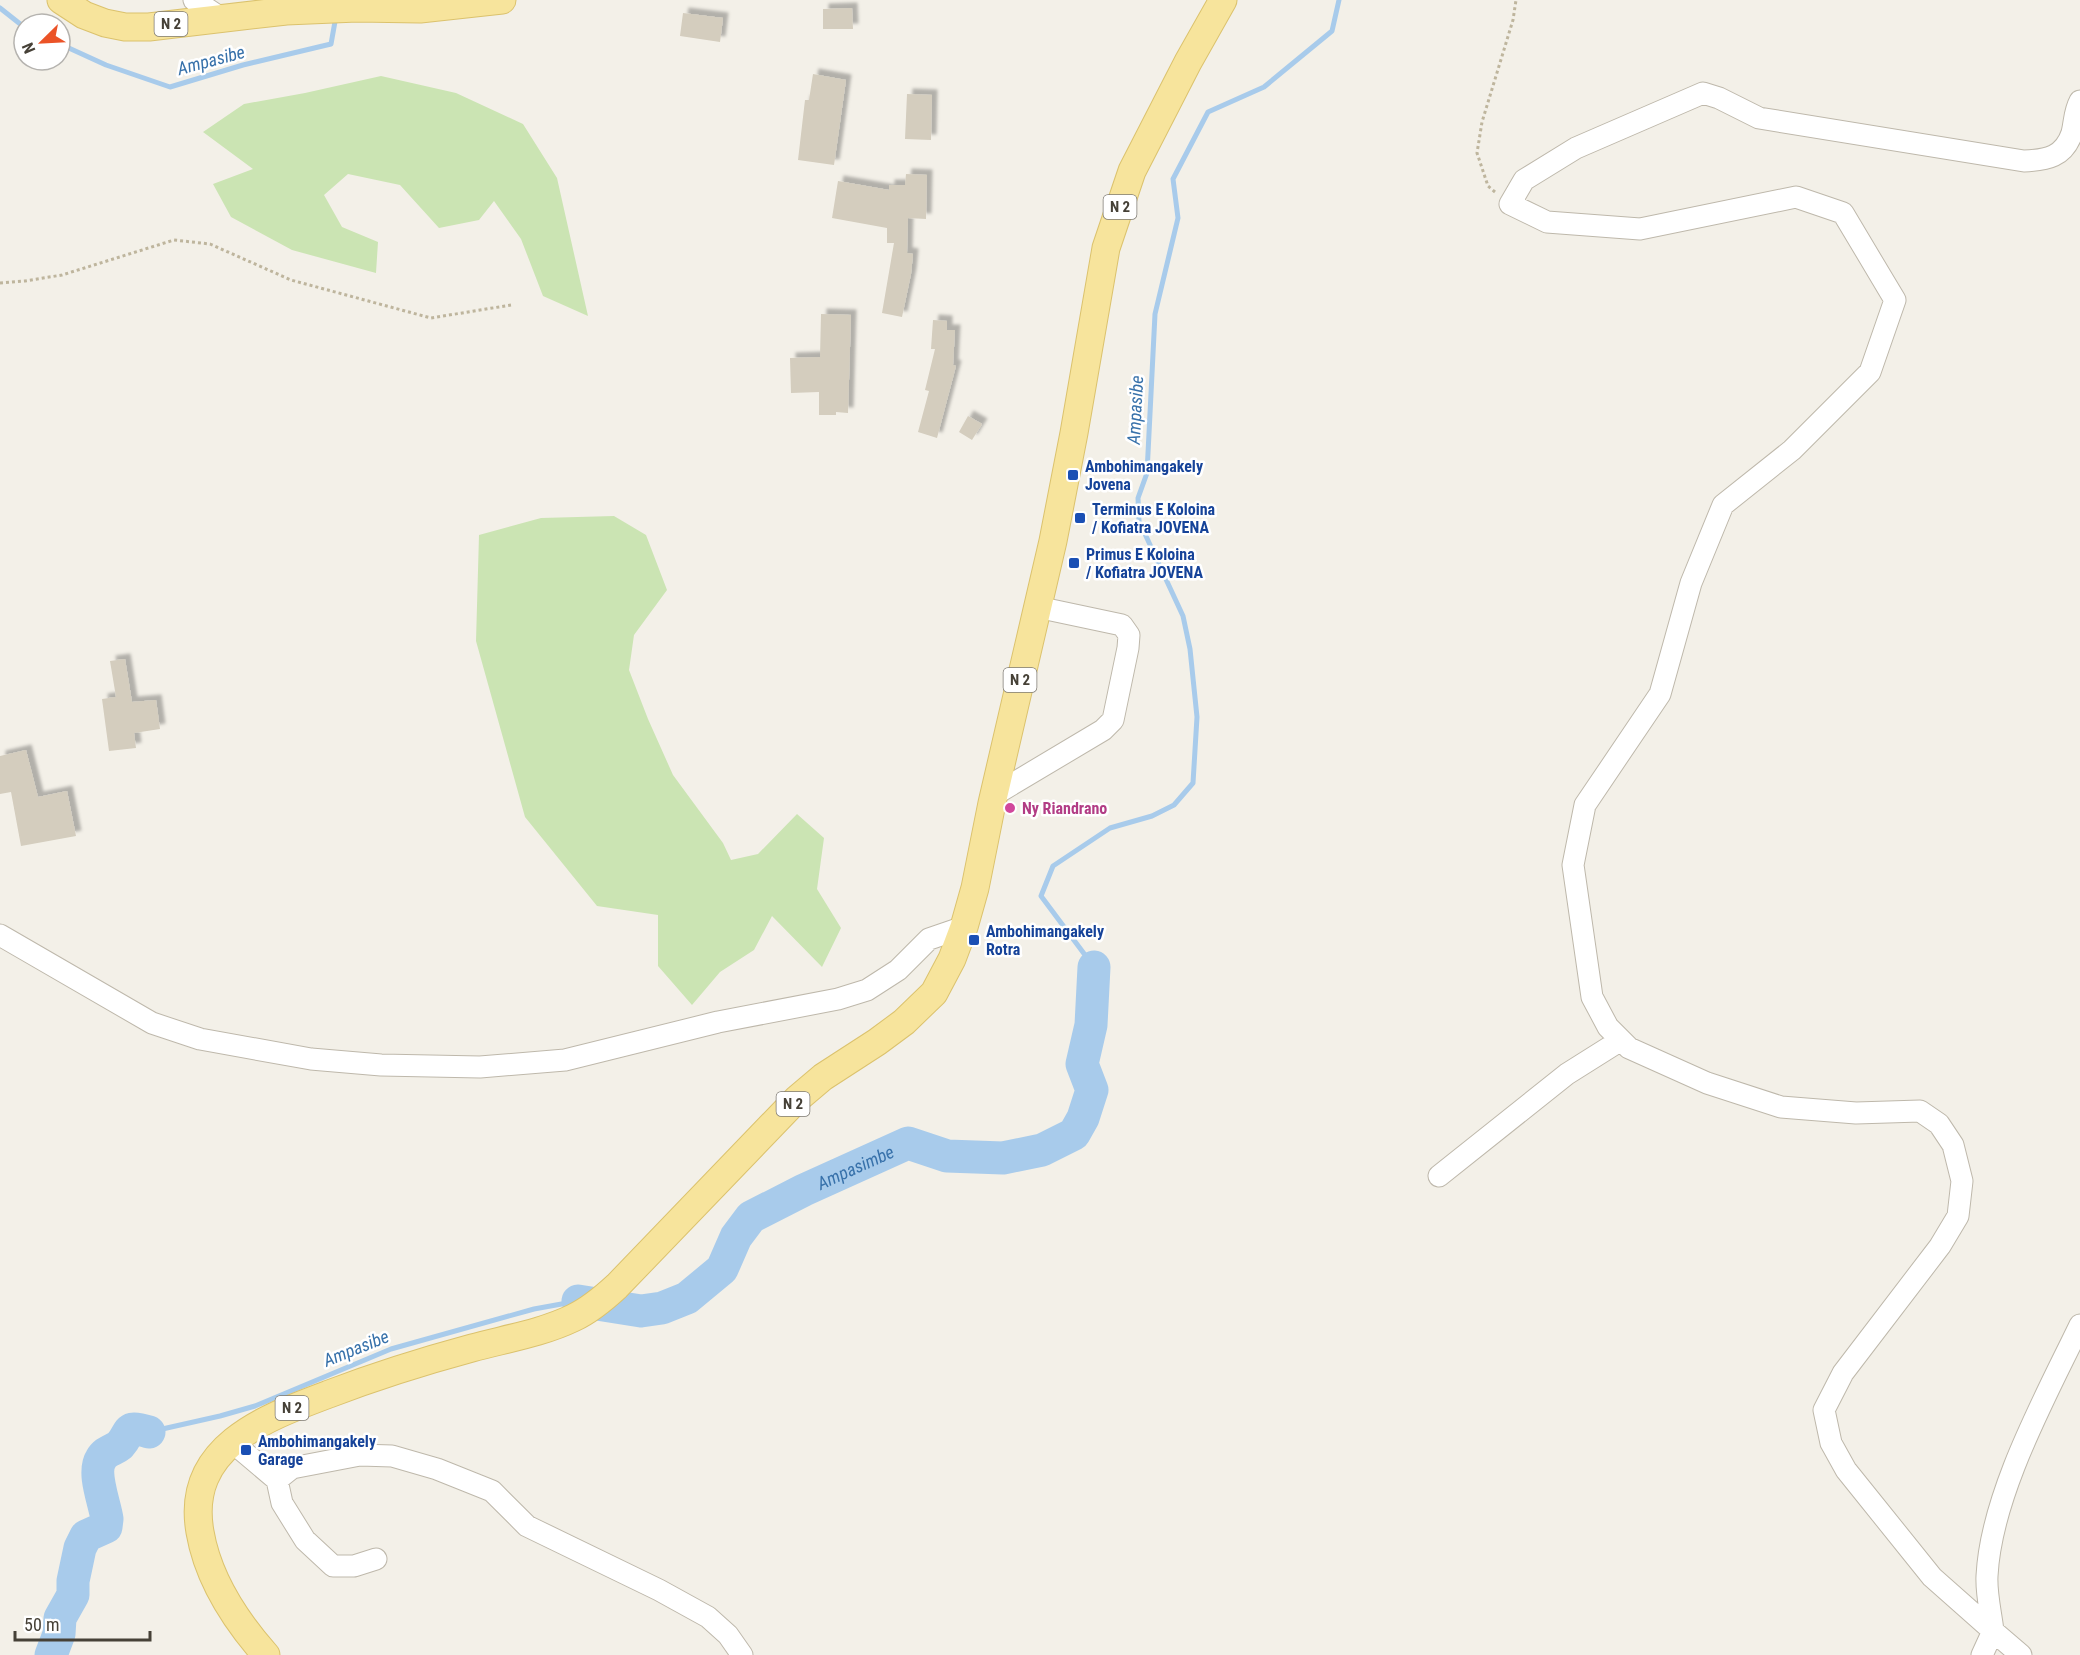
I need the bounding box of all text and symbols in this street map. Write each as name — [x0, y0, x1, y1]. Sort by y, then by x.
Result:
north arrow — [12, 12, 72, 72]
road number: N 2 — [154, 12, 188, 36]
text: N — [18, 40, 39, 56]
water label: Ampasibe — [174, 41, 247, 79]
road number: N 2 — [1104, 195, 1136, 219]
water label: Ampasibe — [1123, 375, 1147, 446]
place label: Ambohimangakely Jovena — [1085, 457, 1203, 494]
marker: Ambohimangakely Jovena — [1066, 468, 1080, 482]
place label: Terminus E Koloina / Kofiatra JOVENA — [1091, 500, 1216, 537]
marker: Terminus E Koloina / Kofiatra JOVENA — [1073, 511, 1087, 525]
place label: Primus E Koloina / Kofiatra JOVENA — [1085, 545, 1203, 582]
marker: Primus E Koloina / Kofiatra JOVENA — [1067, 556, 1081, 570]
road number: N 2 — [1004, 668, 1036, 692]
place label: Ny Riandrano — [1022, 799, 1107, 818]
marker: Ny Riandrano — [1003, 801, 1017, 815]
place label: Ambohimangakely Rotra — [986, 922, 1104, 959]
marker: Ambohimangakely Rotra — [967, 933, 981, 947]
road number: N 2 — [776, 1092, 810, 1116]
water label: Ampasimbe — [813, 1140, 897, 1194]
water label: Ampasibe — [319, 1325, 392, 1371]
road number: N 2 — [276, 1396, 308, 1420]
place label: Ambohimangakely Garage — [258, 1432, 376, 1469]
marker: Ambohimangakely Garage — [239, 1443, 253, 1457]
scale bar — [15, 1604, 150, 1642]
text: 50 m — [24, 1614, 59, 1635]

